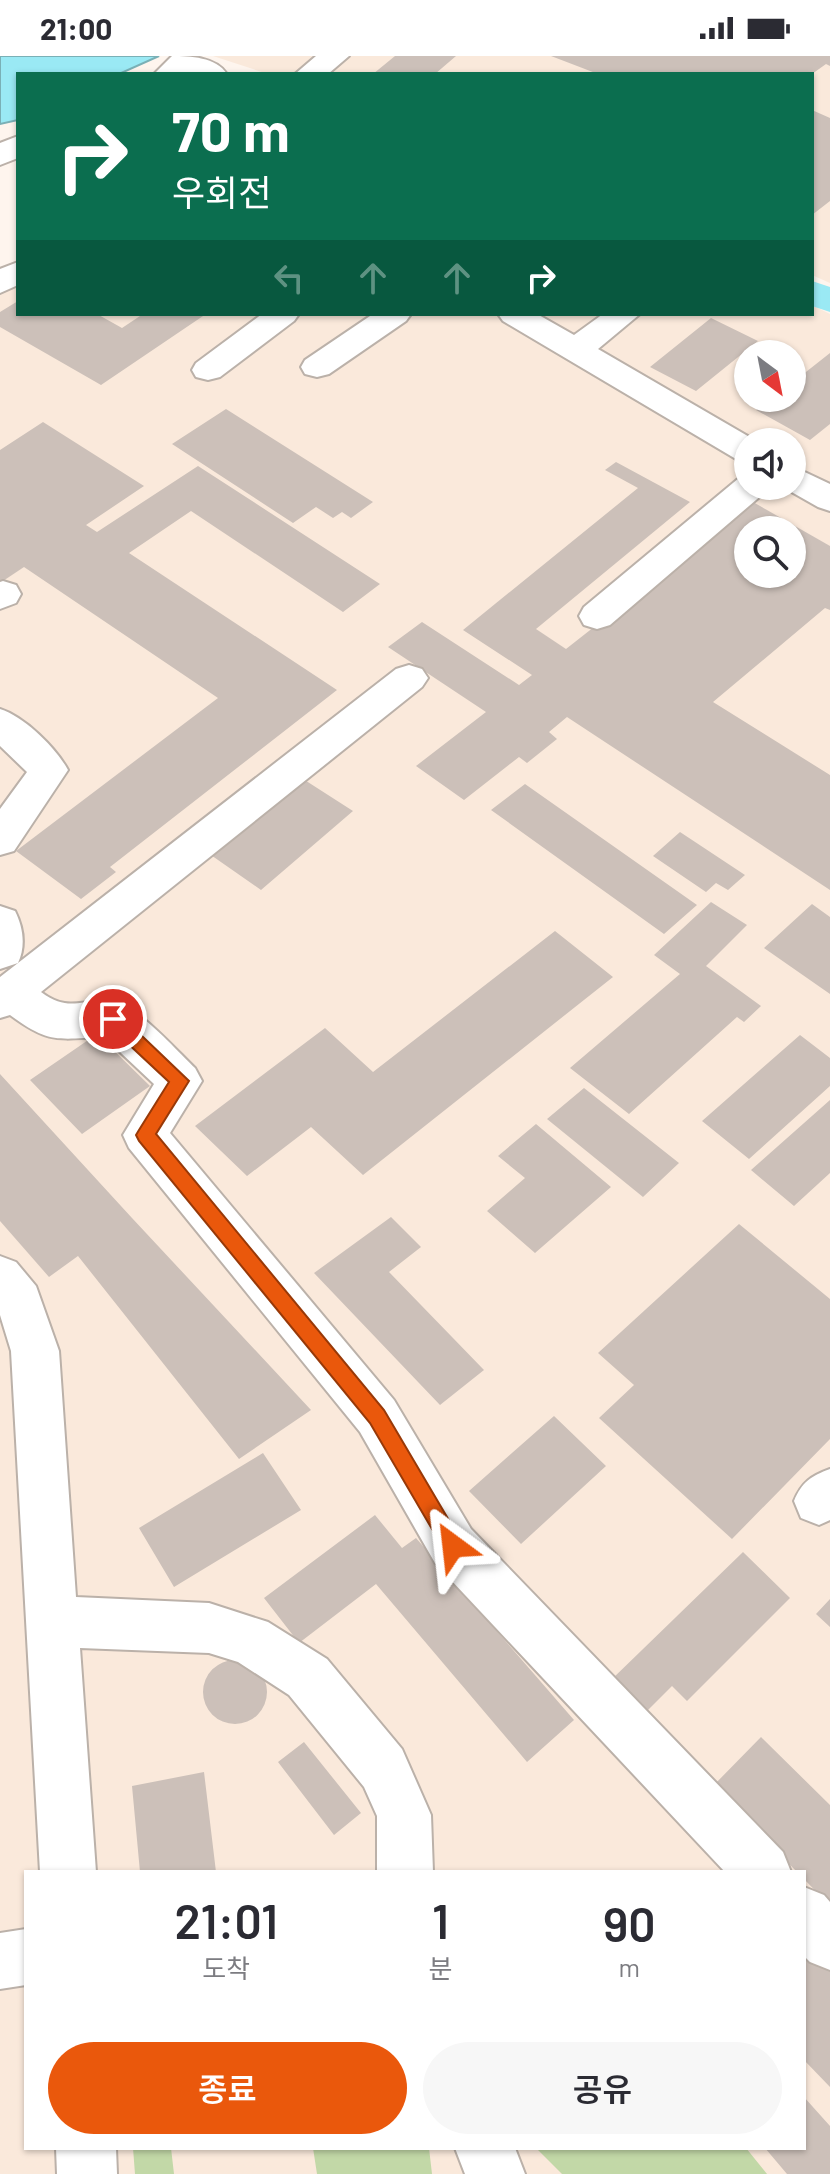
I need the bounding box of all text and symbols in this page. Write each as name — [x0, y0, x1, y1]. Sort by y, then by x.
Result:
text: 21:00 — [40, 10, 112, 46]
text: 70 m — [172, 96, 290, 163]
icon: right — [40, 104, 144, 208]
text: 우회전 — [172, 170, 271, 213]
icon: left — [267, 256, 311, 300]
icon: ahead — [351, 256, 395, 300]
icon: ahead — [435, 256, 479, 300]
icon: right — [519, 256, 563, 300]
north arrow — [734, 340, 806, 412]
map controls — [734, 340, 806, 588]
button: sound — [734, 428, 806, 500]
button: search — [734, 516, 806, 588]
pin — [79, 985, 147, 1053]
icon: arrive — [91, 997, 135, 1041]
position arrow — [411, 1504, 495, 1588]
text: 21:01 — [175, 1891, 278, 1949]
text: 1 — [432, 1891, 449, 1949]
text: 90 — [603, 1894, 655, 1952]
text: m — [618, 1951, 640, 1982]
text: 도착 — [202, 1952, 250, 1983]
text: 분 — [428, 1952, 452, 1983]
button: 종료 — [48, 2042, 407, 2134]
button: 공유 — [423, 2042, 782, 2134]

